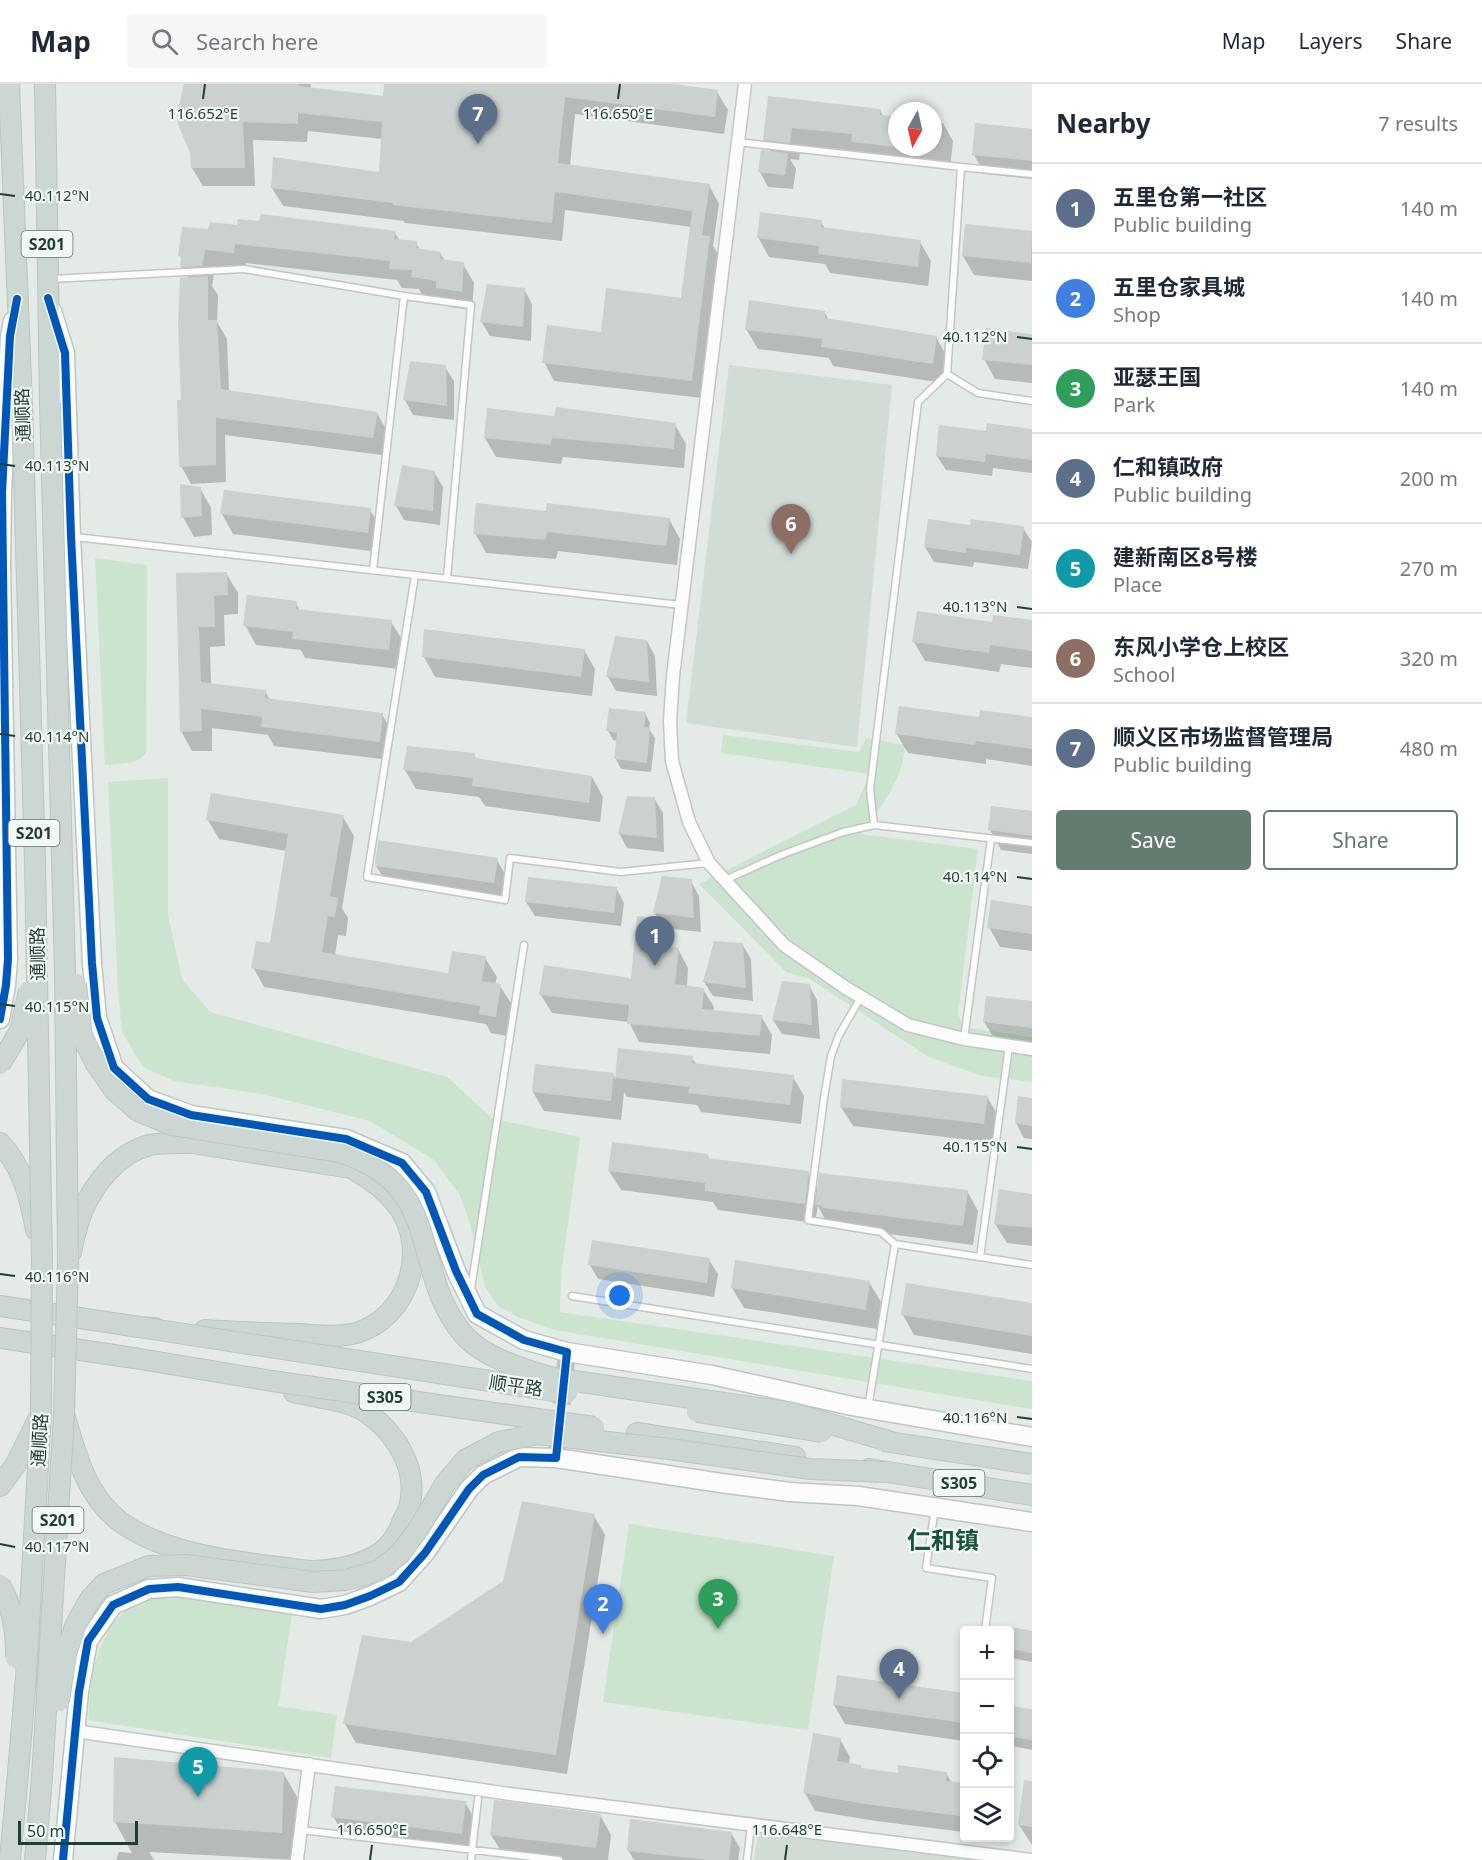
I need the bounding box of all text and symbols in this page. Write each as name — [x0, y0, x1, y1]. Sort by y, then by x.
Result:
search box — [127, 14, 547, 68]
text: Map — [30, 22, 91, 60]
icon: search — [148, 25, 181, 58]
text: Search here — [196, 26, 318, 56]
text: Map — [1222, 27, 1266, 55]
text: Layers — [1299, 27, 1363, 55]
text: Share — [1396, 27, 1452, 55]
pin: 7 — [458, 94, 498, 144]
north arrow — [888, 102, 942, 156]
text: 116.652°E — [168, 103, 238, 123]
text: 116.650°E — [583, 103, 653, 123]
text: Nearby — [1056, 105, 1151, 141]
text: 7 results — [1378, 110, 1458, 137]
text: 五里仓第一社区 — [1113, 181, 1267, 211]
text: 40.112°N — [25, 185, 89, 205]
text: 1 — [1070, 195, 1081, 222]
text: 140 m — [1400, 195, 1458, 222]
text: Public building — [1113, 211, 1252, 238]
road number: S201 — [22, 231, 72, 257]
text: 五里仓家具城 — [1113, 271, 1245, 301]
text: 2 — [1070, 285, 1081, 312]
text: 140 m — [1400, 285, 1458, 312]
text: Shop — [1113, 301, 1161, 328]
text: 40.112°N — [943, 326, 1007, 346]
text: 亚瑟王国 — [1113, 361, 1201, 391]
text: 3 — [1070, 375, 1081, 402]
text: 140 m — [1400, 375, 1458, 402]
street label: 通顺路 — [9, 388, 35, 442]
text: Park — [1113, 391, 1155, 418]
text: 仁和镇政府 — [1113, 451, 1223, 481]
text: 40.113°N — [25, 455, 89, 475]
text: 4 — [1070, 465, 1081, 492]
text: 200 m — [1400, 465, 1458, 492]
text: Public building — [1113, 481, 1252, 508]
pin: 6 — [772, 504, 810, 554]
text: 建新南区8号楼 — [1113, 541, 1258, 571]
text: 5 — [1070, 555, 1081, 582]
text: 270 m — [1400, 555, 1458, 582]
text: Place — [1113, 571, 1162, 598]
text: 40.113°N — [943, 596, 1007, 616]
text: 东风小学仓上校区 — [1113, 631, 1289, 661]
text: 6 — [1070, 645, 1081, 672]
text: 320 m — [1400, 645, 1458, 672]
text: School — [1113, 661, 1175, 688]
text: 顺义区市场监督管理局 — [1113, 721, 1333, 751]
text: 40.114°N — [25, 726, 89, 746]
text: 7 — [1070, 735, 1081, 762]
text: 480 m — [1400, 735, 1458, 762]
text: Public building — [1113, 751, 1252, 778]
button: Save — [1056, 810, 1251, 870]
button: Share — [1263, 810, 1458, 870]
road number: S201 — [9, 820, 60, 846]
text: 40.114°N — [943, 866, 1007, 886]
pin: 1 — [636, 916, 674, 966]
street label: 通顺路 — [25, 927, 49, 981]
text: 40.115°N — [25, 996, 89, 1016]
text: 40.115°N — [943, 1136, 1007, 1156]
text: 40.116°N — [25, 1266, 89, 1286]
your location — [605, 1281, 634, 1310]
street label: 顺平路 — [488, 1369, 544, 1401]
road number: S305 — [360, 1384, 410, 1410]
text: 40.116°N — [943, 1407, 1007, 1427]
street label: 通顺路 — [26, 1412, 52, 1468]
road number: S305 — [934, 1470, 984, 1496]
road number: S201 — [32, 1507, 84, 1533]
district label: 仁和镇 — [907, 1523, 979, 1556]
text: 40.117°N — [25, 1536, 89, 1556]
pin: 3 — [698, 1580, 738, 1629]
pin: 2 — [584, 1584, 622, 1634]
map controls — [960, 1626, 1014, 1842]
button: + — [960, 1626, 1014, 1680]
pin: 4 — [880, 1650, 918, 1699]
button: − — [960, 1680, 1014, 1734]
button: locate — [960, 1734, 1014, 1788]
pin: 5 — [178, 1748, 218, 1797]
button: layers — [960, 1788, 1014, 1842]
scale bar — [18, 1818, 138, 1846]
text: 116.650°E — [337, 1819, 407, 1839]
text: 116.648°E — [752, 1819, 822, 1839]
text: 50 m — [27, 1820, 64, 1842]

